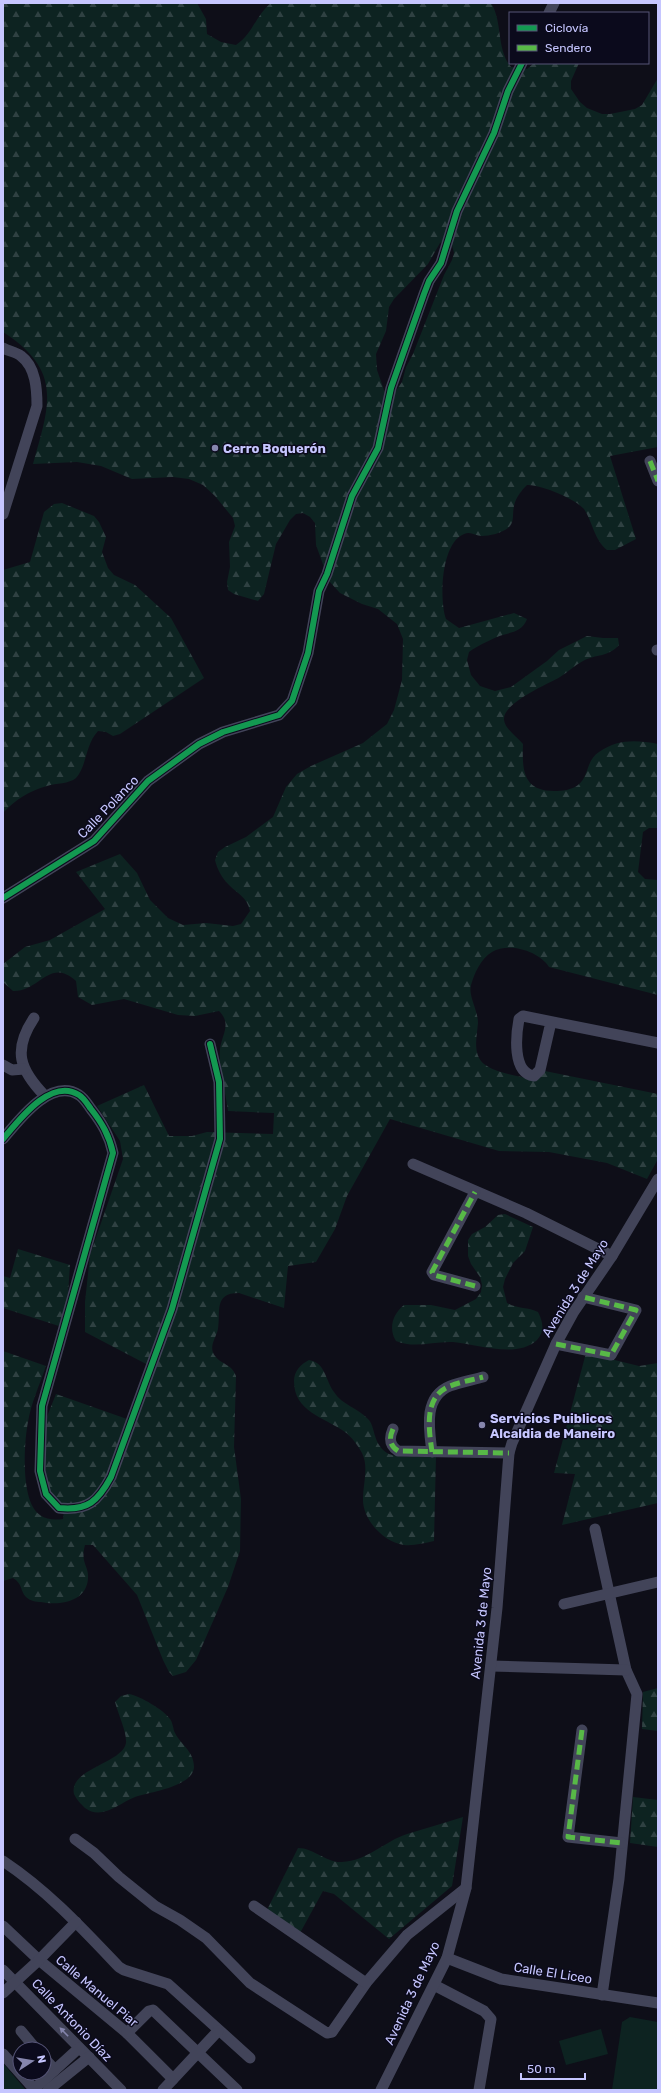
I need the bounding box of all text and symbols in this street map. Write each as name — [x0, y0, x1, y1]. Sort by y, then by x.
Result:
legend — [509, 12, 649, 64]
text: Ciclovía — [545, 21, 588, 35]
text: Sendero — [545, 41, 592, 55]
place label: Cerro Boquerón — [223, 441, 326, 456]
marker: Cerro Boquerón — [210, 443, 220, 453]
street label: Calle Polanco — [74, 773, 142, 841]
street label: Avenida 3 de Mayo — [539, 1236, 611, 1340]
place label: Servicios Puiblicos Alcaldia de Maneiro — [490, 1411, 615, 1441]
marker: Servicios Puiblicos Alcaldia de Maneiro — [477, 1420, 487, 1430]
street label: Avenida 3 de Mayo — [468, 1566, 494, 1680]
street label: Avenida 3 de Mayo — [381, 1939, 443, 2047]
street label: Calle Manuel Piar — [53, 1952, 141, 2030]
street label: Calle El Liceo — [513, 1959, 593, 1987]
street label: Calle Antonio Díaz — [29, 1976, 115, 2065]
one-way arrow — [59, 2027, 69, 2037]
north arrow — [12, 2041, 52, 2081]
text: N — [34, 2054, 48, 2064]
scale bar — [521, 2055, 585, 2081]
text: 50 m — [527, 2062, 555, 2076]

